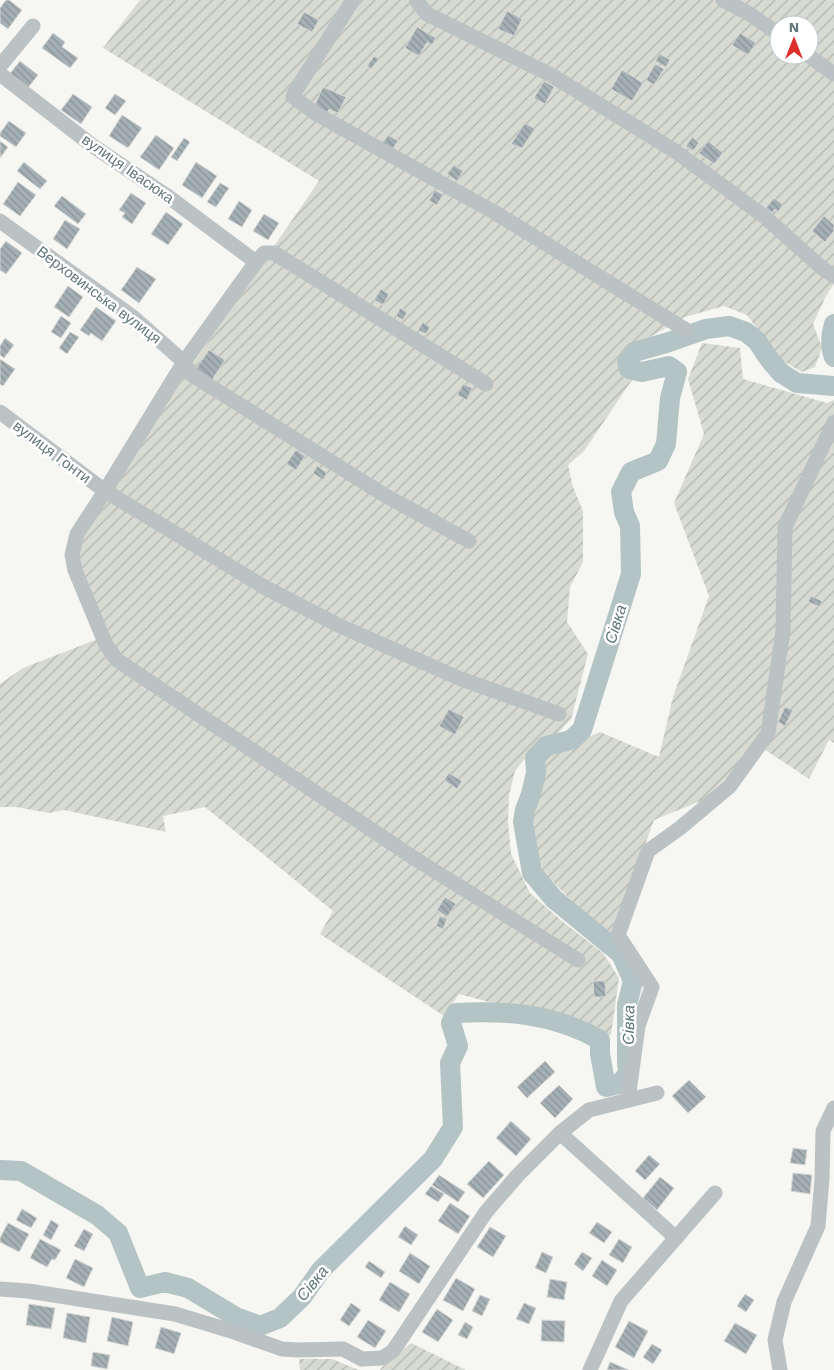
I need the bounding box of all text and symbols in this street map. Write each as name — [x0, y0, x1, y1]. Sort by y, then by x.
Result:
north arrow — [769, 15, 819, 65]
text: N — [789, 19, 799, 35]
street label: вулиця Івасюка — [79, 131, 178, 208]
street label: Верховинська вулиця — [33, 242, 165, 348]
street label: вулиця Гонти — [10, 417, 94, 487]
water label: Сівка — [601, 602, 630, 646]
water label: Сівка — [619, 1005, 638, 1045]
water label: Сівка — [292, 1262, 332, 1305]

